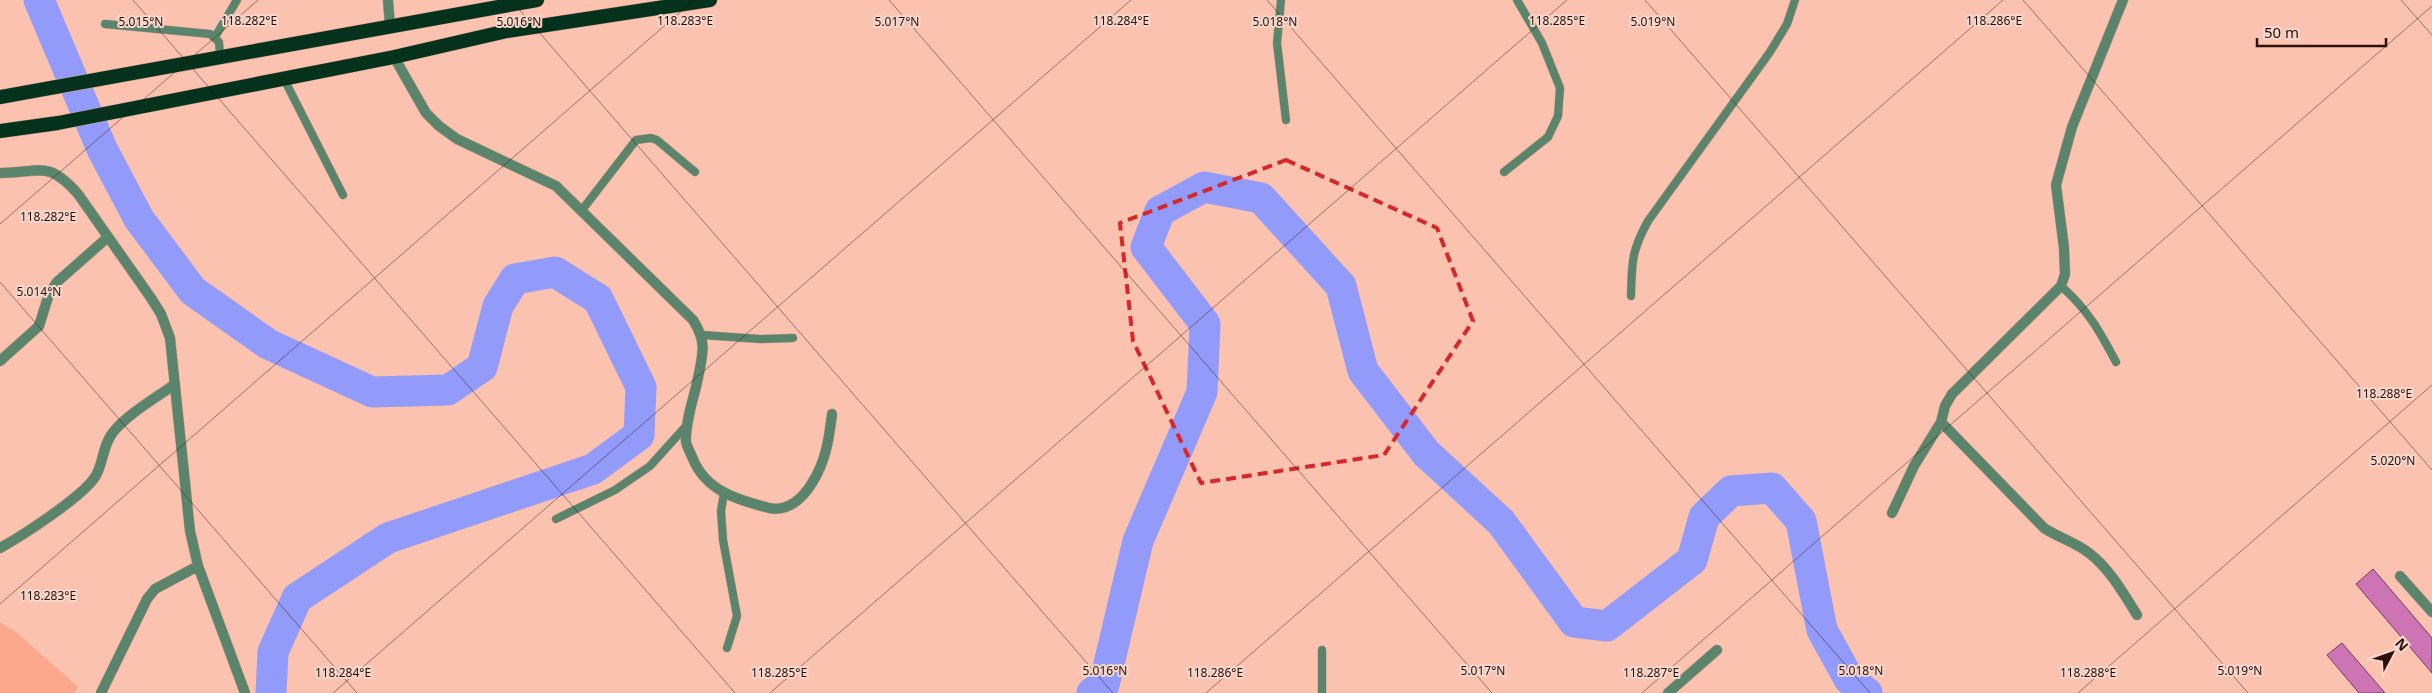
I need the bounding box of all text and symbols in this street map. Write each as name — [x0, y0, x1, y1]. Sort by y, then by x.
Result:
text: 118.282°E — [221, 12, 277, 29]
text: 118.283°E — [657, 12, 713, 29]
text: 118.284°E — [1093, 12, 1149, 29]
text: 118.285°E — [1529, 12, 1585, 29]
text: 118.286°E — [1966, 12, 2022, 29]
text: 5.015°N — [119, 13, 163, 30]
text: 5.016°N — [497, 13, 541, 30]
text: 5.017°N — [875, 13, 919, 30]
text: 5.018°N — [1253, 13, 1297, 30]
text: 5.019°N — [1631, 13, 1675, 30]
scale bar — [2257, 15, 2386, 47]
text: 50 m — [2264, 22, 2299, 42]
text: 118.282°E — [20, 208, 76, 225]
text: 5.014°N — [17, 283, 61, 300]
text: 118.288°E — [2356, 385, 2412, 402]
text: 5.020°N — [2371, 452, 2415, 469]
text: 118.283°E — [20, 587, 76, 604]
north arrow — [2367, 628, 2417, 678]
text: N — [2391, 634, 2413, 655]
text: 5.016°N — [1083, 662, 1127, 679]
text: 5.017°N — [1461, 662, 1505, 679]
text: 5.018°N — [1839, 662, 1883, 679]
text: 5.019°N — [2218, 662, 2262, 679]
text: 118.284°E — [315, 664, 371, 681]
text: 118.285°E — [751, 664, 807, 681]
text: 118.286°E — [1187, 664, 1243, 681]
text: 118.287°E — [1623, 664, 1679, 681]
text: 118.288°E — [2060, 664, 2116, 681]

